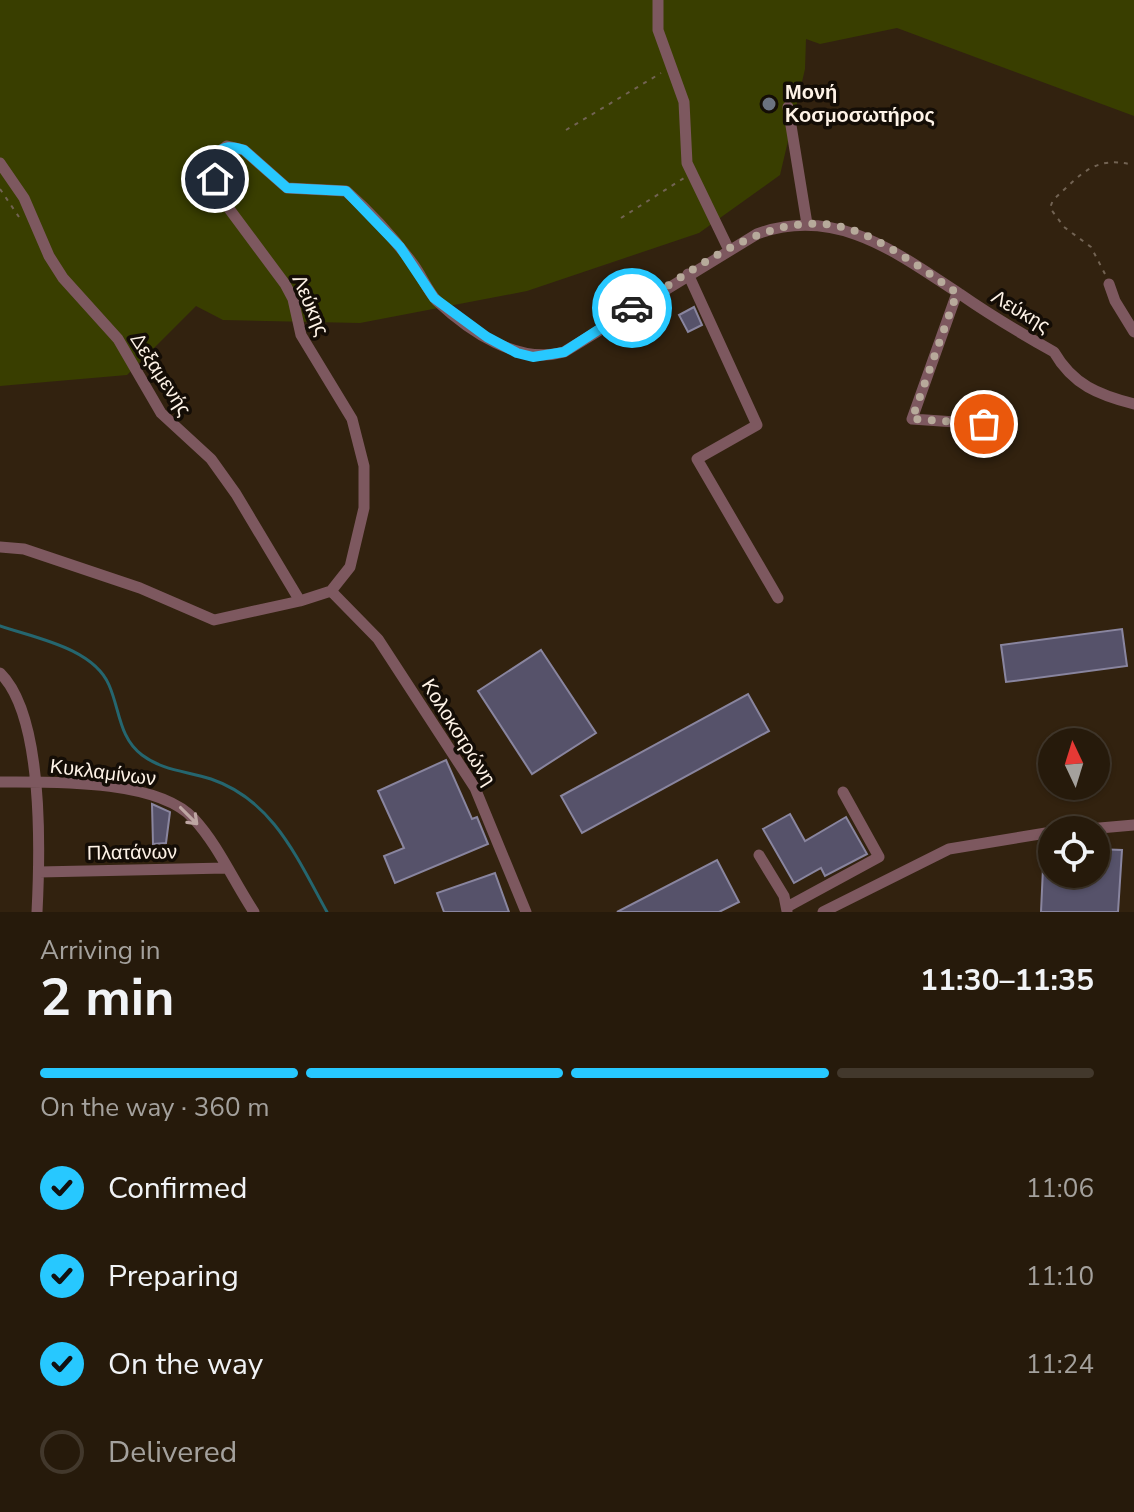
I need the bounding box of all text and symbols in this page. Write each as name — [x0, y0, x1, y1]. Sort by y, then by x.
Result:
place label: Μονή Κοσμοσωτήρος — [785, 79, 935, 129]
marker: Μονή Κοσμοσωτήρος — [760, 95, 778, 113]
pin — [181, 145, 249, 213]
icon: home — [193, 157, 237, 201]
courier — [592, 268, 672, 348]
street label: Λεύκης — [286, 270, 336, 340]
street label: Λεύκης — [986, 283, 1055, 340]
icon: car — [610, 286, 654, 330]
street label: Δεξαμενής — [124, 327, 198, 422]
pin — [950, 390, 1018, 458]
icon: bag — [962, 402, 1006, 446]
street label: Κολοκοτρώνη — [415, 674, 502, 791]
north arrow — [1038, 728, 1110, 800]
map controls — [1038, 728, 1110, 888]
street label: Κυκλαμίνων — [48, 753, 158, 792]
one-way arrow — [179, 805, 199, 825]
button: locate — [1038, 816, 1110, 888]
street label: Πλατάνων — [87, 838, 177, 867]
text: Arriving in — [40, 933, 161, 968]
text: 11:30–11:35 — [920, 960, 1094, 1001]
text: 2 min — [40, 962, 175, 1033]
text: On the way · 360 m — [40, 1090, 269, 1125]
icon: check — [40, 1166, 84, 1210]
text: Confirmed — [108, 1168, 248, 1209]
text: 11:06 — [1026, 1171, 1094, 1206]
icon: check — [40, 1254, 84, 1298]
text: Preparing — [108, 1256, 239, 1297]
text: 11:10 — [1026, 1259, 1094, 1294]
icon: check — [40, 1342, 84, 1386]
text: On the way — [108, 1344, 263, 1385]
text: 11:24 — [1026, 1347, 1094, 1382]
text: Delivered — [108, 1432, 237, 1473]

